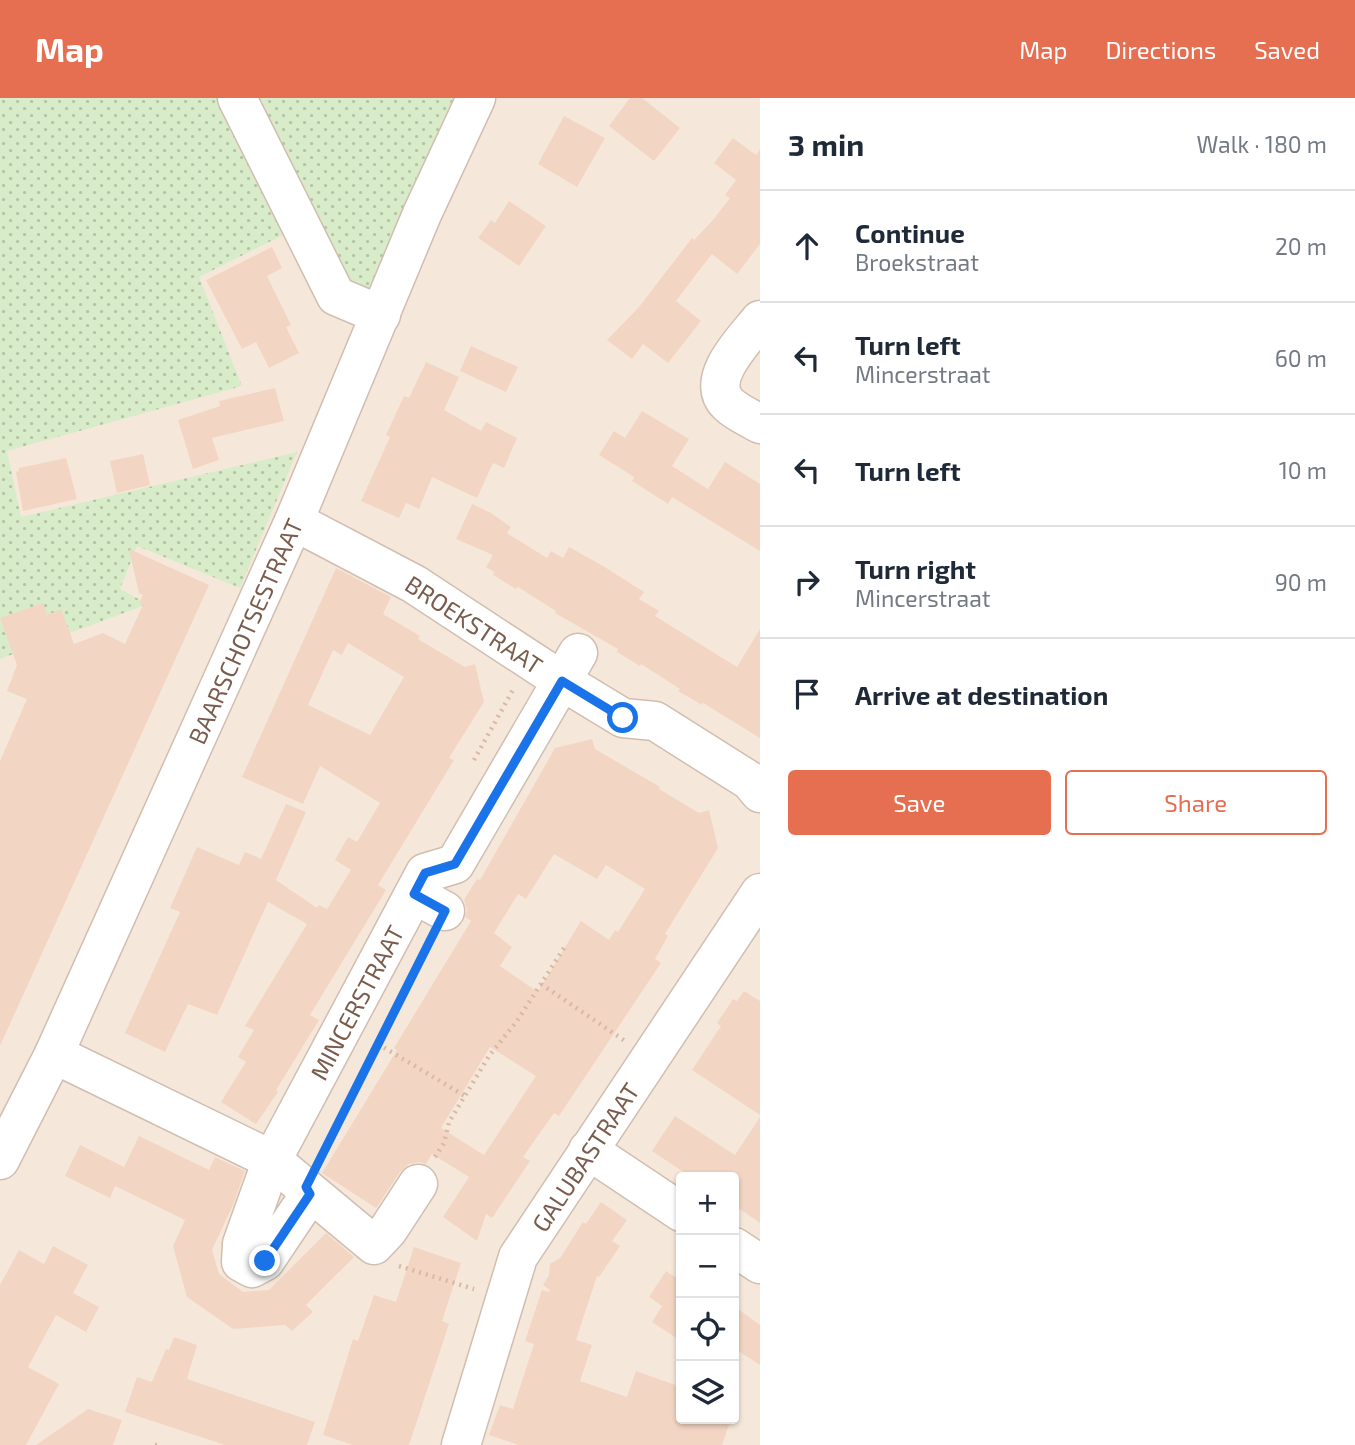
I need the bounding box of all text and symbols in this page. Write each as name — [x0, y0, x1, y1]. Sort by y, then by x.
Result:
text: Map — [35, 29, 104, 69]
text: Map — [1019, 35, 1067, 64]
text: Directions — [1105, 35, 1216, 64]
text: Saved — [1254, 35, 1320, 64]
text: 3 min — [788, 126, 864, 162]
text: Walk · 180 m — [1197, 130, 1327, 158]
text: Continue — [855, 217, 965, 248]
icon: ahead — [788, 227, 826, 265]
text: 20 m — [1275, 232, 1327, 260]
text: Broekstraat — [855, 248, 979, 276]
text: Turn left — [855, 329, 961, 360]
icon: left — [788, 339, 826, 377]
text: 60 m — [1275, 344, 1327, 372]
text: Mincerstraat — [855, 360, 991, 388]
icon: left — [788, 451, 826, 489]
text: Turn left — [855, 455, 961, 486]
text: 10 m — [1279, 456, 1327, 484]
street label: BAARSCHOTSESTRAAT — [181, 514, 308, 748]
text: Turn right — [855, 553, 976, 584]
icon: right — [788, 563, 826, 601]
street label: BROEKSTRAAT — [401, 568, 549, 679]
text: 90 m — [1275, 568, 1327, 596]
text: Mincerstraat — [855, 584, 991, 612]
icon: arrive — [788, 675, 826, 713]
text: Arrive at destination — [855, 679, 1108, 710]
route start — [607, 702, 638, 733]
button: Save — [788, 770, 1051, 835]
button: Share — [1065, 770, 1327, 835]
street label: MINCERSTRAAT — [303, 920, 409, 1084]
street label: GALUBASTRAAT — [525, 1077, 645, 1236]
map controls — [676, 1172, 739, 1424]
button: + — [676, 1172, 739, 1235]
button: − — [676, 1235, 739, 1298]
route end — [249, 1245, 280, 1276]
button: locate — [676, 1298, 739, 1361]
button: layers — [676, 1361, 739, 1424]

